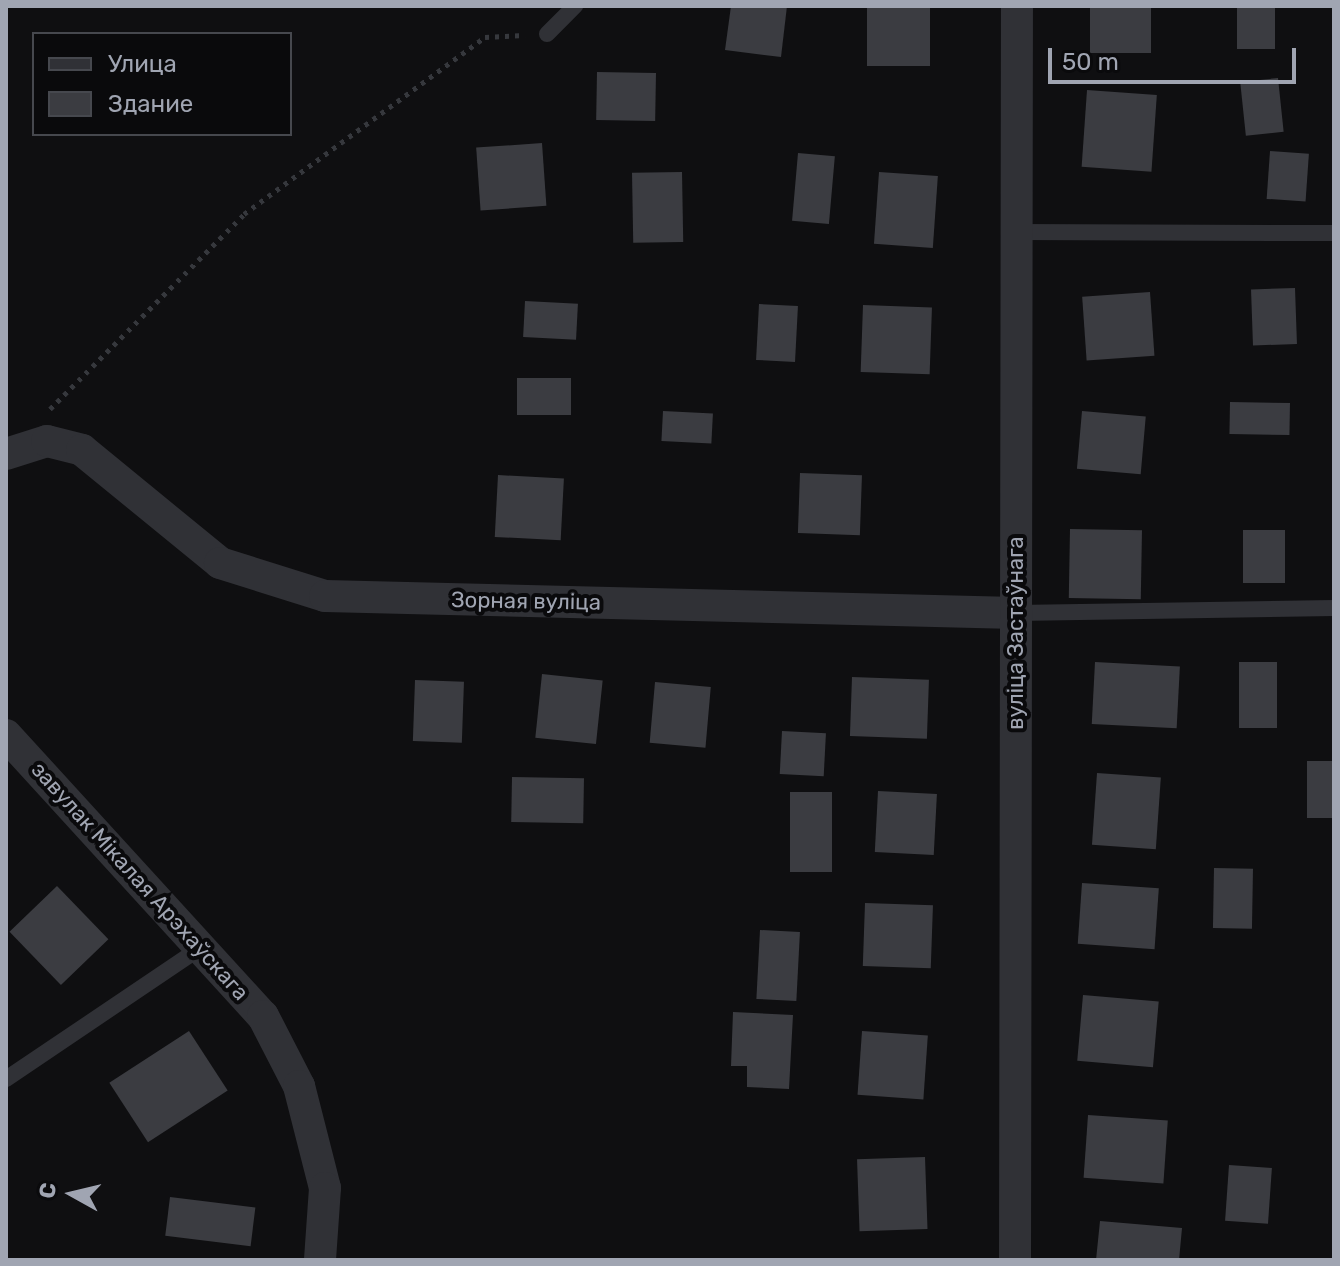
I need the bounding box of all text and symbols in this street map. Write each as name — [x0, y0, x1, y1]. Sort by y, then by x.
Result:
legend — [32, 32, 292, 136]
scale bar — [1052, 32, 1300, 82]
text: 50 m — [1062, 48, 1119, 76]
text: Улица — [108, 50, 177, 78]
text: Здание — [108, 90, 193, 118]
street label: вуліца Застаўнага — [1003, 536, 1029, 730]
street label: Зорная вуліца — [451, 586, 601, 616]
street label: завулак Мікалая Арэхаўскага — [26, 756, 254, 1006]
north arrow — [32, 1154, 112, 1234]
text: С — [33, 1181, 62, 1200]

